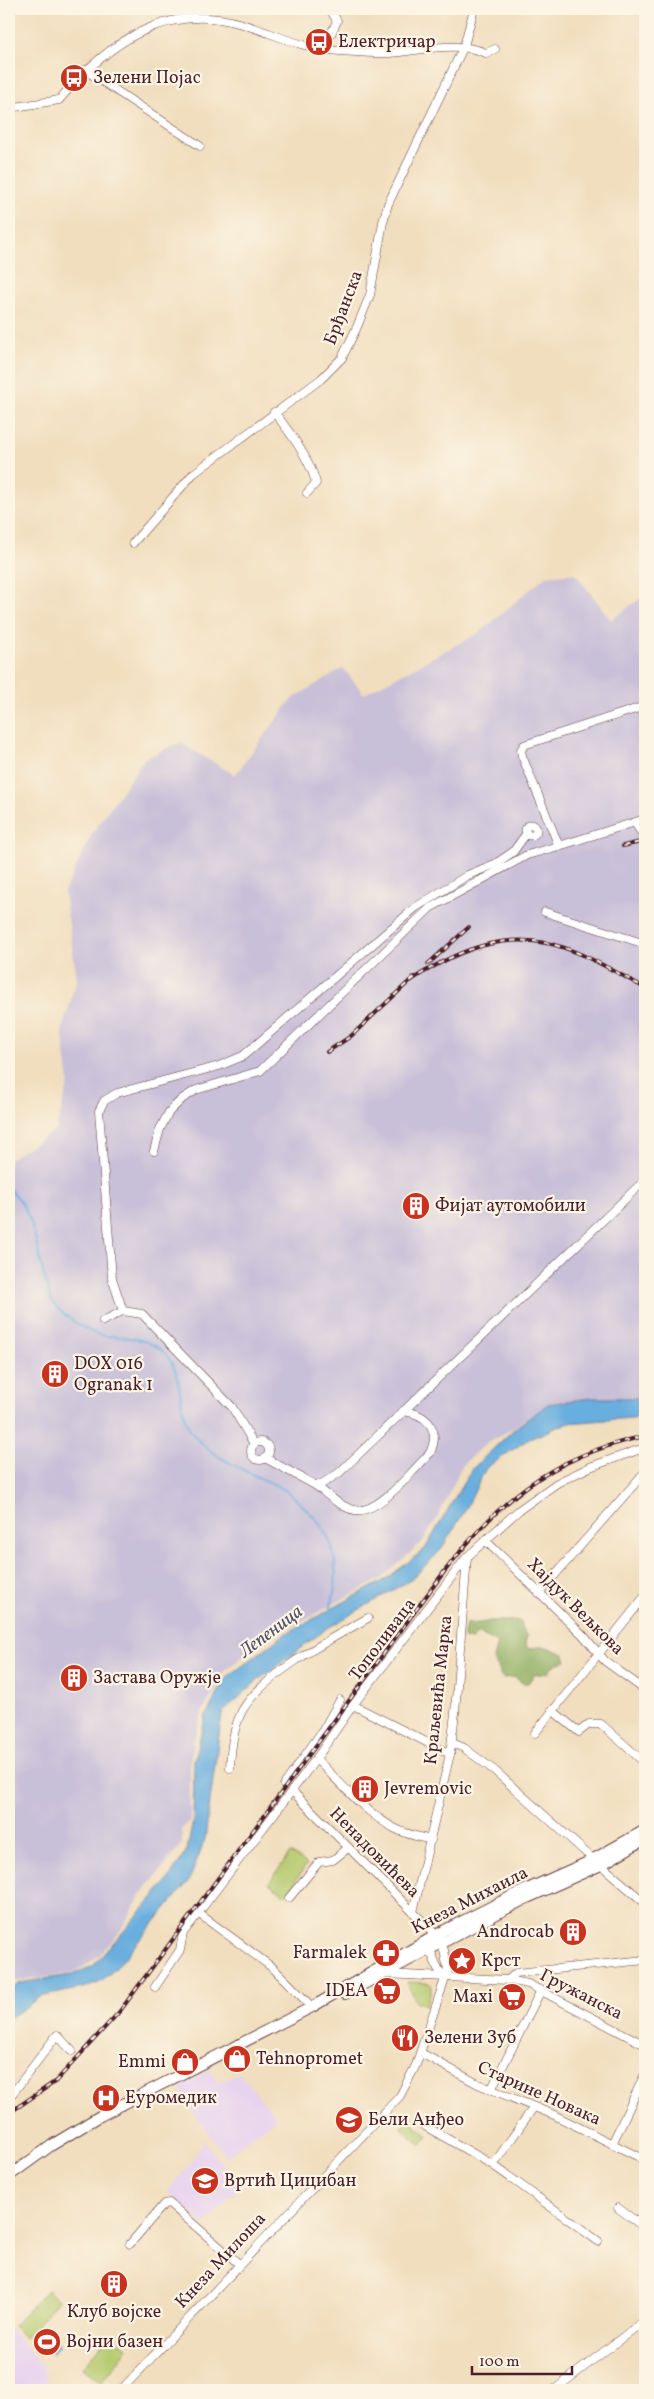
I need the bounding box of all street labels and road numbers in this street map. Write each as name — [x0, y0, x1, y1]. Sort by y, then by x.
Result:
street label: Брђанска — [318, 267, 370, 349]
street label: Хајдук Вељкова — [521, 1553, 629, 1661]
street label: Тополиваца — [344, 1593, 422, 1687]
street label: Краљевића Марка — [419, 1614, 459, 1766]
street label: Ненадовићева — [323, 1802, 425, 1904]
street label: Кнеза Михаила — [407, 1861, 533, 1941]
street label: Гружанска — [535, 1963, 627, 2027]
street label: Старине Новака — [473, 2056, 605, 2132]
street label: Кнеза Милоша — [170, 2207, 272, 2315]

